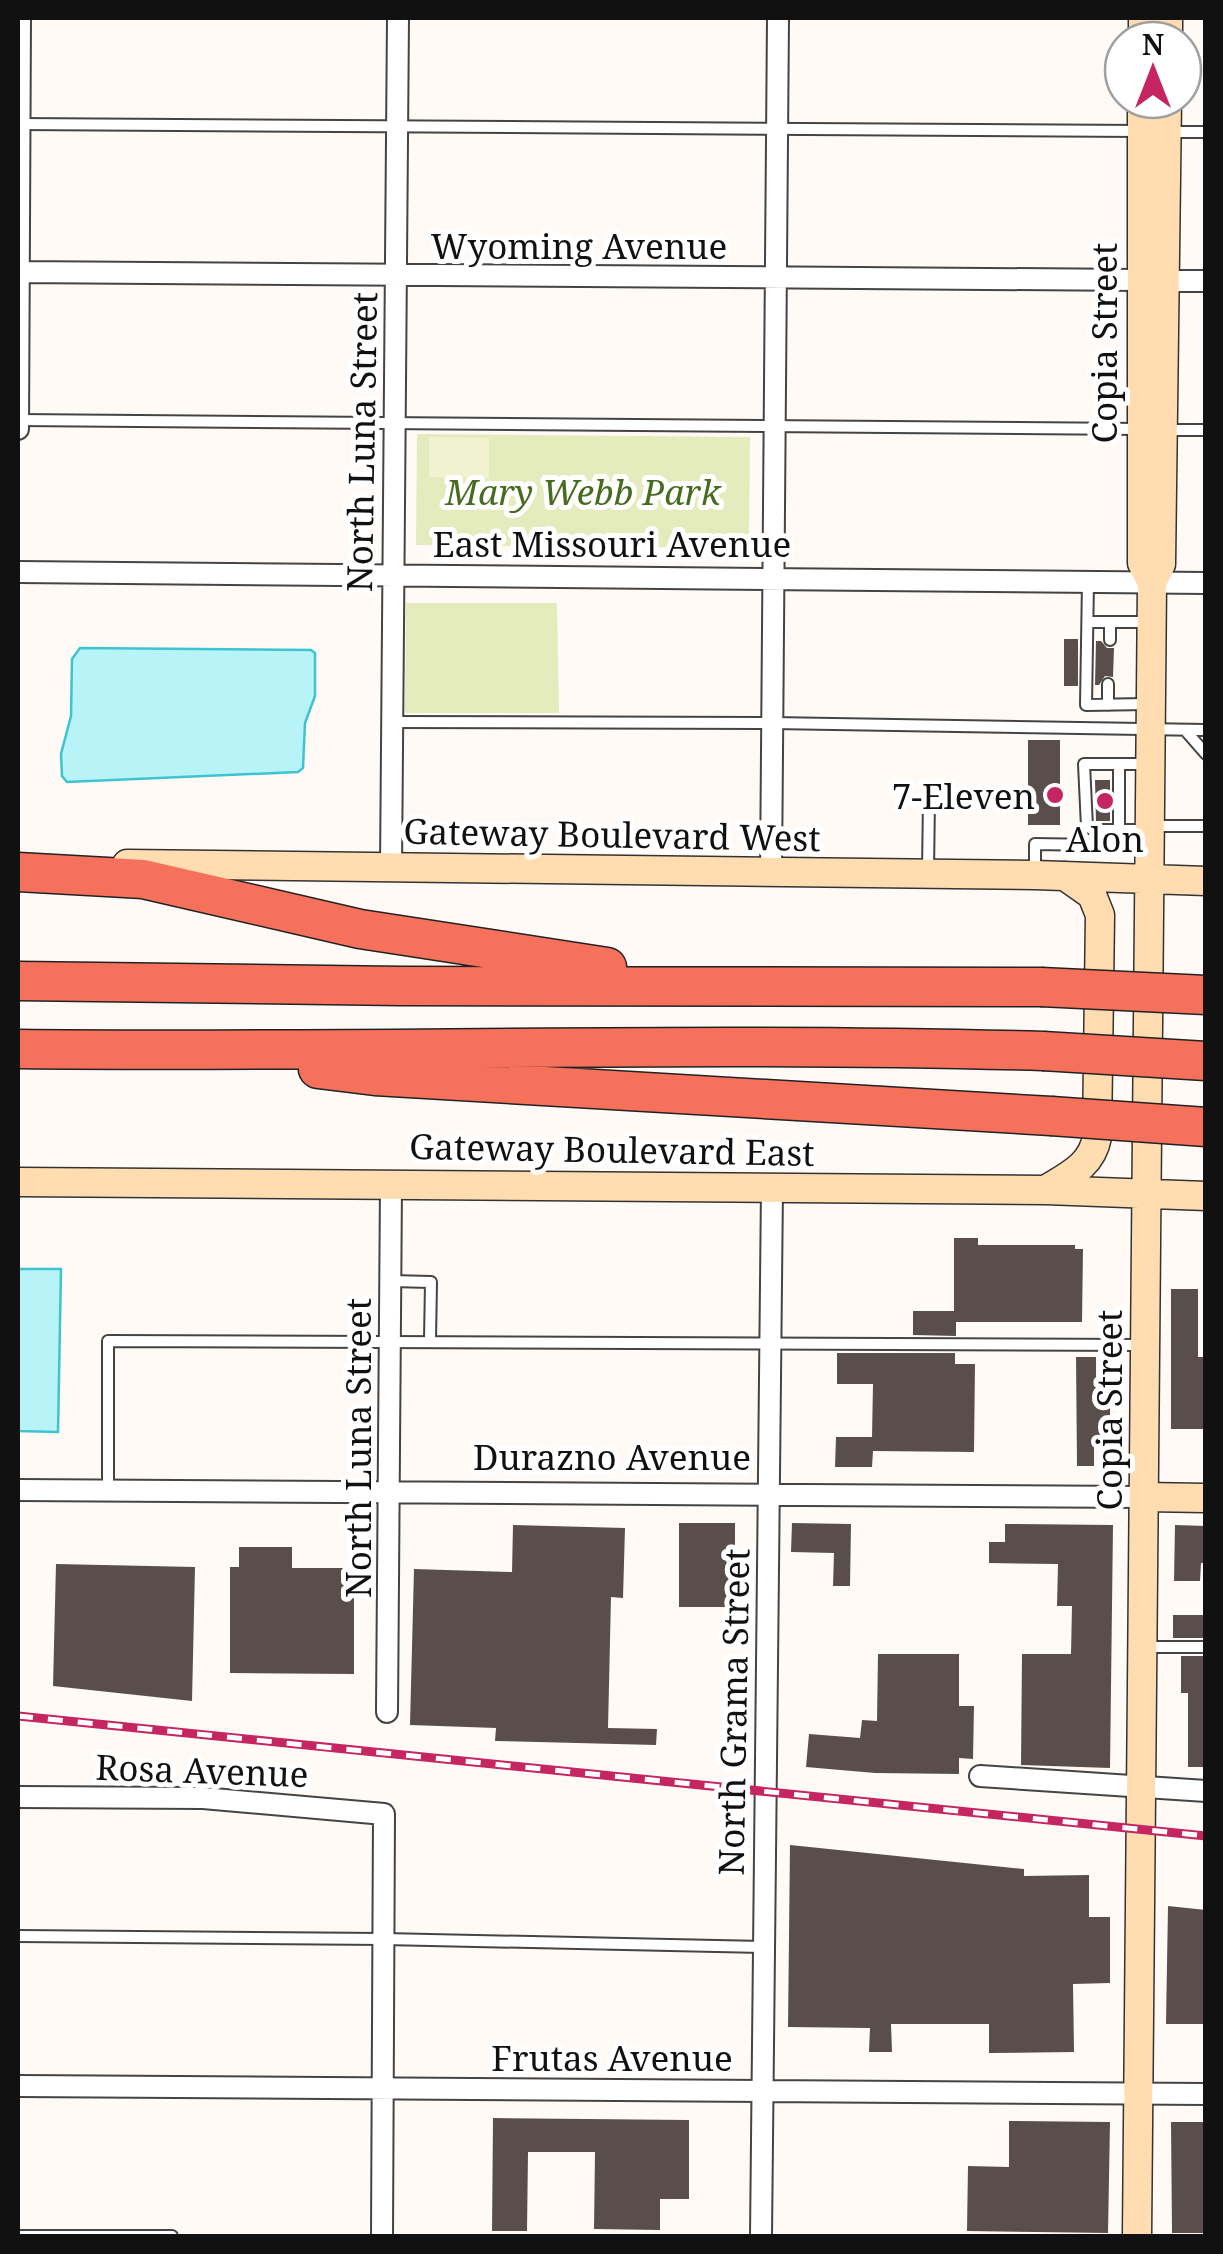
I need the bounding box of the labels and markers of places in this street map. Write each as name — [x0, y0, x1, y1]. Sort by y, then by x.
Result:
place label: 7-Eleven — [892, 772, 1035, 819]
marker: 7-Eleven — [1044, 784, 1066, 806]
marker: Alon — [1094, 790, 1116, 812]
place label: Alon — [1066, 815, 1144, 862]

